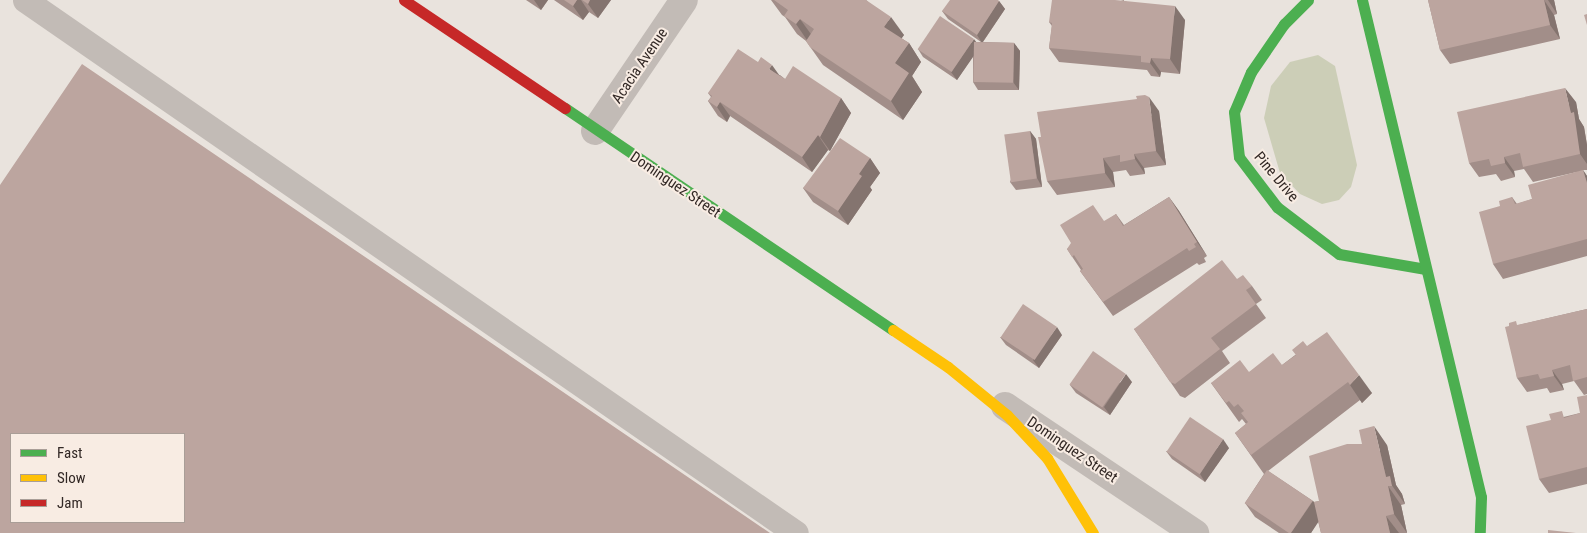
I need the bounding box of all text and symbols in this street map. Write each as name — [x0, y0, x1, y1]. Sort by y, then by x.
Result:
street label: Acacia Avenue — [608, 25, 672, 107]
street label: Dominguez Street — [626, 148, 724, 222]
street label: Pine Drive — [1250, 148, 1302, 206]
street label: Dominguez Street — [1023, 413, 1121, 487]
legend — [10, 433, 185, 523]
text: Fast — [57, 444, 82, 462]
text: Slow — [57, 469, 86, 487]
text: Jam — [57, 494, 83, 512]

